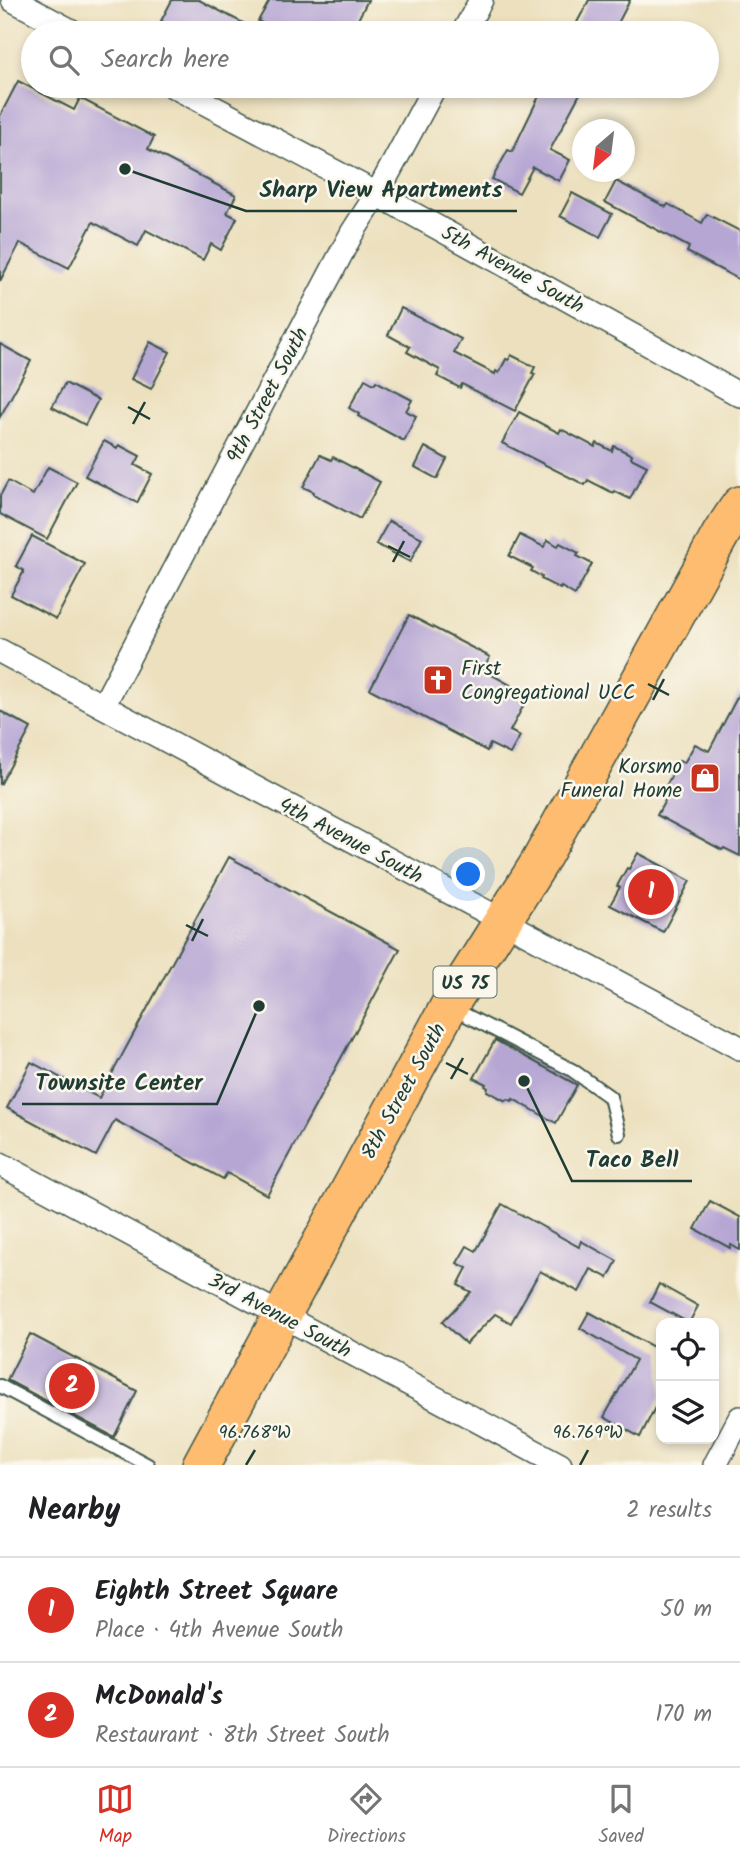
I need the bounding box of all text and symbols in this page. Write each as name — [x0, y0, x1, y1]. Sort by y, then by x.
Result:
search box — [21, 21, 719, 98]
text: Search here — [101, 39, 229, 81]
icon: search — [45, 41, 83, 79]
north arrow — [572, 119, 635, 182]
callout: Sharp View Apartments — [246, 167, 517, 211]
text: Sharp View Apartments — [260, 173, 503, 209]
street label: 5th Avenue South — [435, 217, 590, 323]
street label: 9th Street South — [219, 322, 318, 470]
place label: First Congregational UCC — [461, 653, 635, 710]
church icon: First Congregational UCC — [421, 663, 455, 697]
place label: Korsmo Funeral Home — [560, 751, 683, 808]
shop icon: Korsmo Funeral Home — [688, 761, 722, 795]
street label: 4th Avenue South — [272, 789, 429, 893]
your location — [451, 857, 485, 891]
pin: 1 — [628, 866, 674, 918]
road number: US 75 — [434, 966, 496, 998]
street label: 8th Street South — [353, 1017, 456, 1166]
callout: Townsite Center — [22, 1060, 217, 1104]
text: Townsite Center — [35, 1066, 204, 1102]
callout: Taco Bell — [572, 1137, 692, 1181]
text: Taco Bell — [586, 1143, 679, 1179]
street label: 3rd Avenue South — [202, 1265, 357, 1368]
map controls — [656, 1318, 719, 1444]
button: locate — [656, 1318, 719, 1381]
pin: 2 — [49, 1360, 95, 1412]
button: layers — [656, 1381, 719, 1444]
text: 96.768°W — [219, 1419, 291, 1448]
text: 96.769°W — [553, 1419, 623, 1448]
text: Nearby — [28, 1487, 120, 1535]
text: 2 results — [626, 1493, 712, 1529]
text: Eighth Street Square — [95, 1571, 338, 1613]
text: 1 — [48, 1592, 54, 1628]
text: 50 m — [661, 1592, 712, 1628]
text: Place · 4th Avenue South — [95, 1613, 343, 1649]
text: McDonald's — [95, 1676, 223, 1718]
text: 2 — [44, 1697, 58, 1733]
text: 170 m — [655, 1697, 712, 1733]
text: Restaurant · 8th Street South — [95, 1718, 390, 1754]
tab: Map — [96, 1780, 134, 1852]
tab: Directions — [327, 1780, 406, 1852]
tab: Saved — [599, 1780, 644, 1852]

